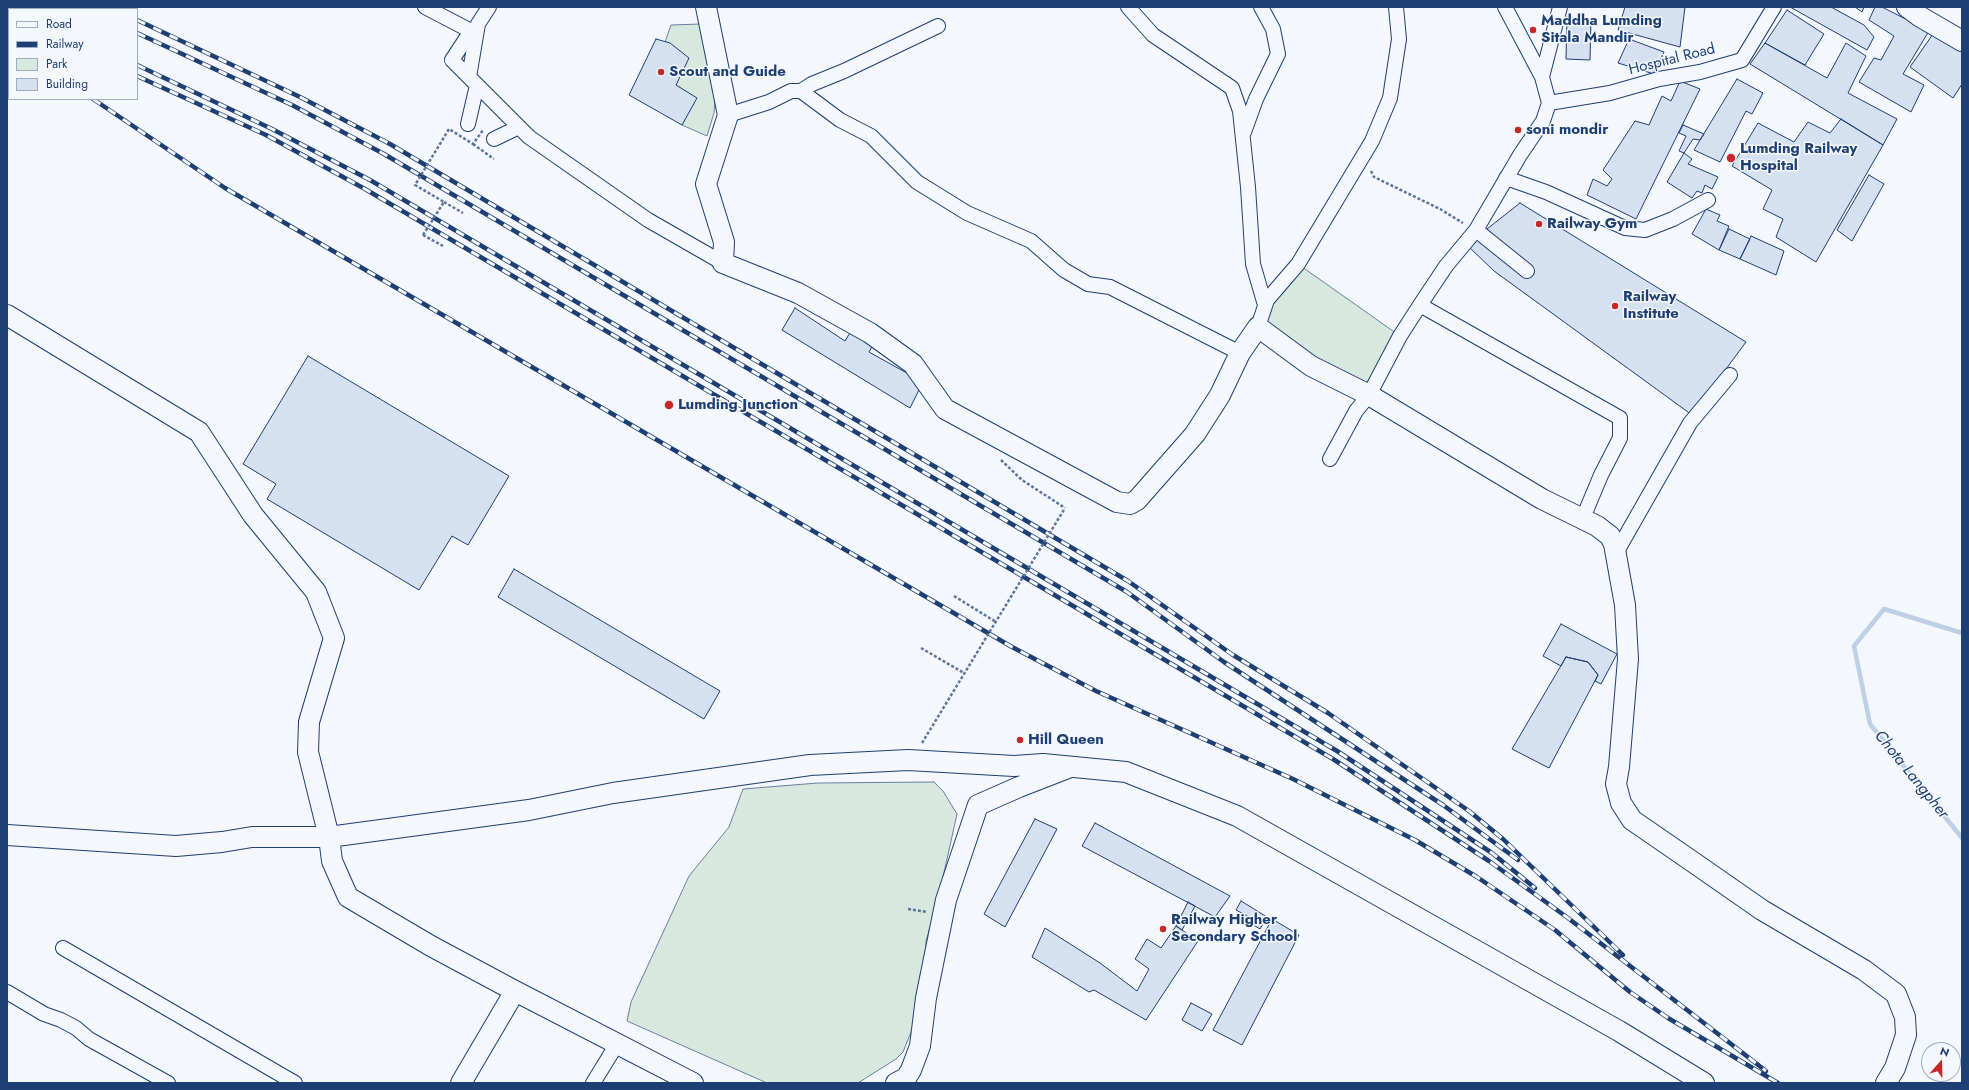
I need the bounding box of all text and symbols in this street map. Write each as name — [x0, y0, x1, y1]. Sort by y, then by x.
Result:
legend — [8, 8, 138, 100]
place label: Maddha Lumding Sitala Mandir — [1541, 12, 1662, 47]
text: Road — [46, 15, 72, 33]
marker: Maddha Lumding Sitala Mandir — [1528, 25, 1538, 35]
text: Railway — [46, 35, 84, 53]
street label: Hospital Road — [1627, 41, 1717, 79]
text: Park — [46, 55, 67, 73]
place label: Scout and Guide — [669, 63, 786, 81]
marker: Scout and Guide — [656, 67, 666, 77]
text: Building — [46, 75, 88, 93]
place label: soni mondir — [1526, 121, 1608, 139]
marker: soni mondir — [1513, 125, 1523, 135]
place label: Lumding Railway Hospital — [1740, 140, 1857, 175]
marker: Lumding Railway Hospital — [1725, 152, 1737, 164]
place label: Railway Gym — [1547, 215, 1637, 233]
marker: Railway Gym — [1534, 219, 1544, 229]
place label: Railway Institute — [1623, 288, 1679, 323]
marker: Railway Institute — [1610, 301, 1620, 311]
place label: Lumding Junction — [678, 396, 798, 414]
marker: Lumding Junction — [663, 399, 675, 411]
water label: Chota Langpher — [1870, 727, 1952, 823]
place label: Hill Queen — [1028, 731, 1104, 749]
marker: Hill Queen — [1015, 735, 1025, 745]
place label: Railway Higher Secondary School — [1171, 911, 1297, 946]
marker: Railway Higher Secondary School — [1158, 924, 1168, 934]
north arrow — [1921, 1042, 1961, 1082]
text: N — [1938, 1043, 1952, 1061]

